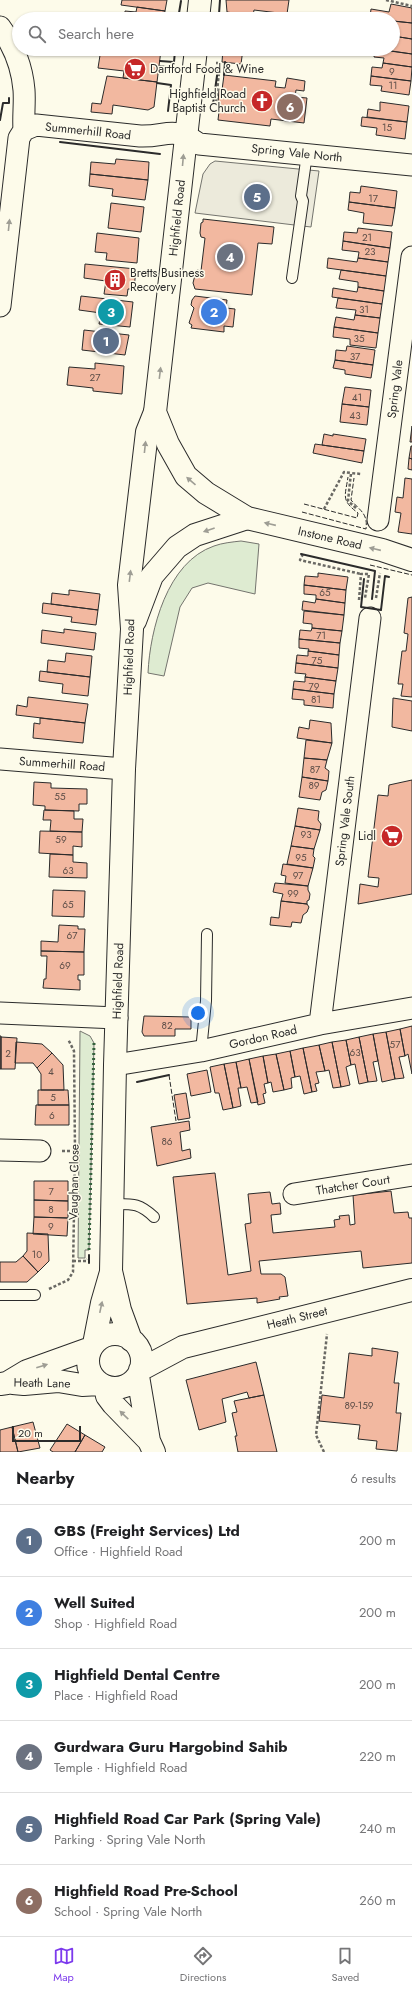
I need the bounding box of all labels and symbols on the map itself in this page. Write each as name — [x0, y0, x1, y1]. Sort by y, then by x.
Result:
supermarket icon: Dartford Food & Wine — [122, 56, 148, 82]
place label: Dartford Food & Wine — [150, 60, 264, 78]
house number: 9 — [389, 64, 395, 79]
house number: 11 — [389, 78, 398, 93]
place label: Highfield Road Baptist Church — [169, 85, 246, 117]
church icon: Highfield Road Baptist Church — [249, 88, 275, 114]
pin: 6 — [277, 92, 303, 122]
street label: Summerhill Road — [44, 118, 132, 144]
house number: 15 — [382, 120, 392, 135]
street label: Spring Vale North — [251, 139, 343, 167]
one-way arrow — [180, 154, 187, 166]
street label: Highfield Road — [164, 179, 190, 257]
pin: 5 — [244, 182, 270, 212]
house number: 17 — [368, 191, 379, 206]
one-way arrow — [6, 219, 12, 231]
house number: 21 — [362, 230, 372, 245]
pin: 4 — [217, 242, 243, 272]
house number: 23 — [364, 244, 376, 259]
place label: Bretts Business Recovery — [130, 264, 204, 296]
building icon: Bretts Business Recovery — [102, 267, 128, 293]
pin: 3 — [98, 297, 124, 327]
pin: 2 — [201, 297, 227, 327]
house number: 31 — [359, 302, 369, 317]
pin: 1 — [93, 326, 119, 356]
house number: 35 — [353, 331, 365, 346]
house number: 37 — [350, 349, 361, 364]
street label: Spring Vale — [382, 359, 408, 419]
one-way arrow — [156, 367, 163, 379]
house number: 27 — [90, 370, 101, 385]
house number: 41 — [352, 390, 362, 405]
house number: 43 — [349, 408, 361, 423]
one-way arrow — [142, 441, 148, 453]
one-way arrow — [186, 476, 197, 485]
one-way arrow — [264, 520, 276, 526]
street label: Instone Road — [296, 522, 364, 554]
one-way arrow — [203, 527, 215, 533]
one-way arrow — [368, 545, 381, 551]
one-way arrow — [127, 570, 134, 582]
house number: 65 — [319, 585, 331, 600]
street label: Highfield Road — [119, 618, 139, 696]
house number: 71 — [316, 628, 326, 643]
house number: 75 — [312, 653, 323, 668]
house number: 79 — [308, 679, 320, 694]
house number: 81 — [311, 692, 321, 707]
street label: Summerhill Road — [18, 752, 106, 776]
house number: 87 — [310, 762, 321, 777]
street label: Spring Vale South — [331, 775, 359, 867]
house number: 89 — [308, 778, 320, 793]
house number: 55 — [54, 789, 66, 804]
supermarket icon: Lidl — [379, 823, 405, 849]
house number: 93 — [300, 827, 312, 842]
place label: Lidl — [358, 827, 376, 845]
house number: 59 — [55, 832, 67, 847]
house number: 95 — [295, 850, 307, 865]
house number: 63 — [62, 863, 74, 878]
house number: 97 — [293, 868, 304, 883]
house number: 99 — [287, 886, 299, 901]
house number: 65 — [62, 897, 74, 912]
house number: 67 — [66, 928, 78, 943]
street label: Highfield Road — [108, 942, 128, 1020]
house number: 69 — [59, 958, 71, 973]
your location — [188, 1003, 208, 1023]
house number: 82 — [161, 1018, 173, 1033]
street label: Gordon Road — [227, 1020, 299, 1054]
house number: 57 — [390, 1037, 401, 1052]
house number: 63 — [349, 1045, 361, 1060]
house number: 2 — [5, 1046, 11, 1061]
house number: 4 — [48, 1064, 54, 1079]
house number: 5 — [50, 1090, 56, 1105]
house number: 6 — [49, 1108, 55, 1123]
house number: 86 — [161, 1134, 173, 1149]
street label: Vaughan Close — [64, 1144, 84, 1220]
street label: Thatcher Court — [315, 1170, 391, 1200]
house number: 7 — [48, 1184, 54, 1199]
house number: 8 — [48, 1202, 54, 1217]
house number: 9 — [48, 1219, 54, 1234]
house number: 10 — [32, 1247, 42, 1262]
one-way arrow — [98, 1301, 104, 1313]
street label: Heath Street — [265, 1302, 329, 1334]
one-way arrow — [37, 1363, 49, 1369]
street label: Heath Lane — [13, 1374, 71, 1392]
house number: 89-159 — [344, 1398, 374, 1413]
one-way arrow — [119, 1410, 129, 1420]
scale bar — [12, 1424, 81, 1443]

